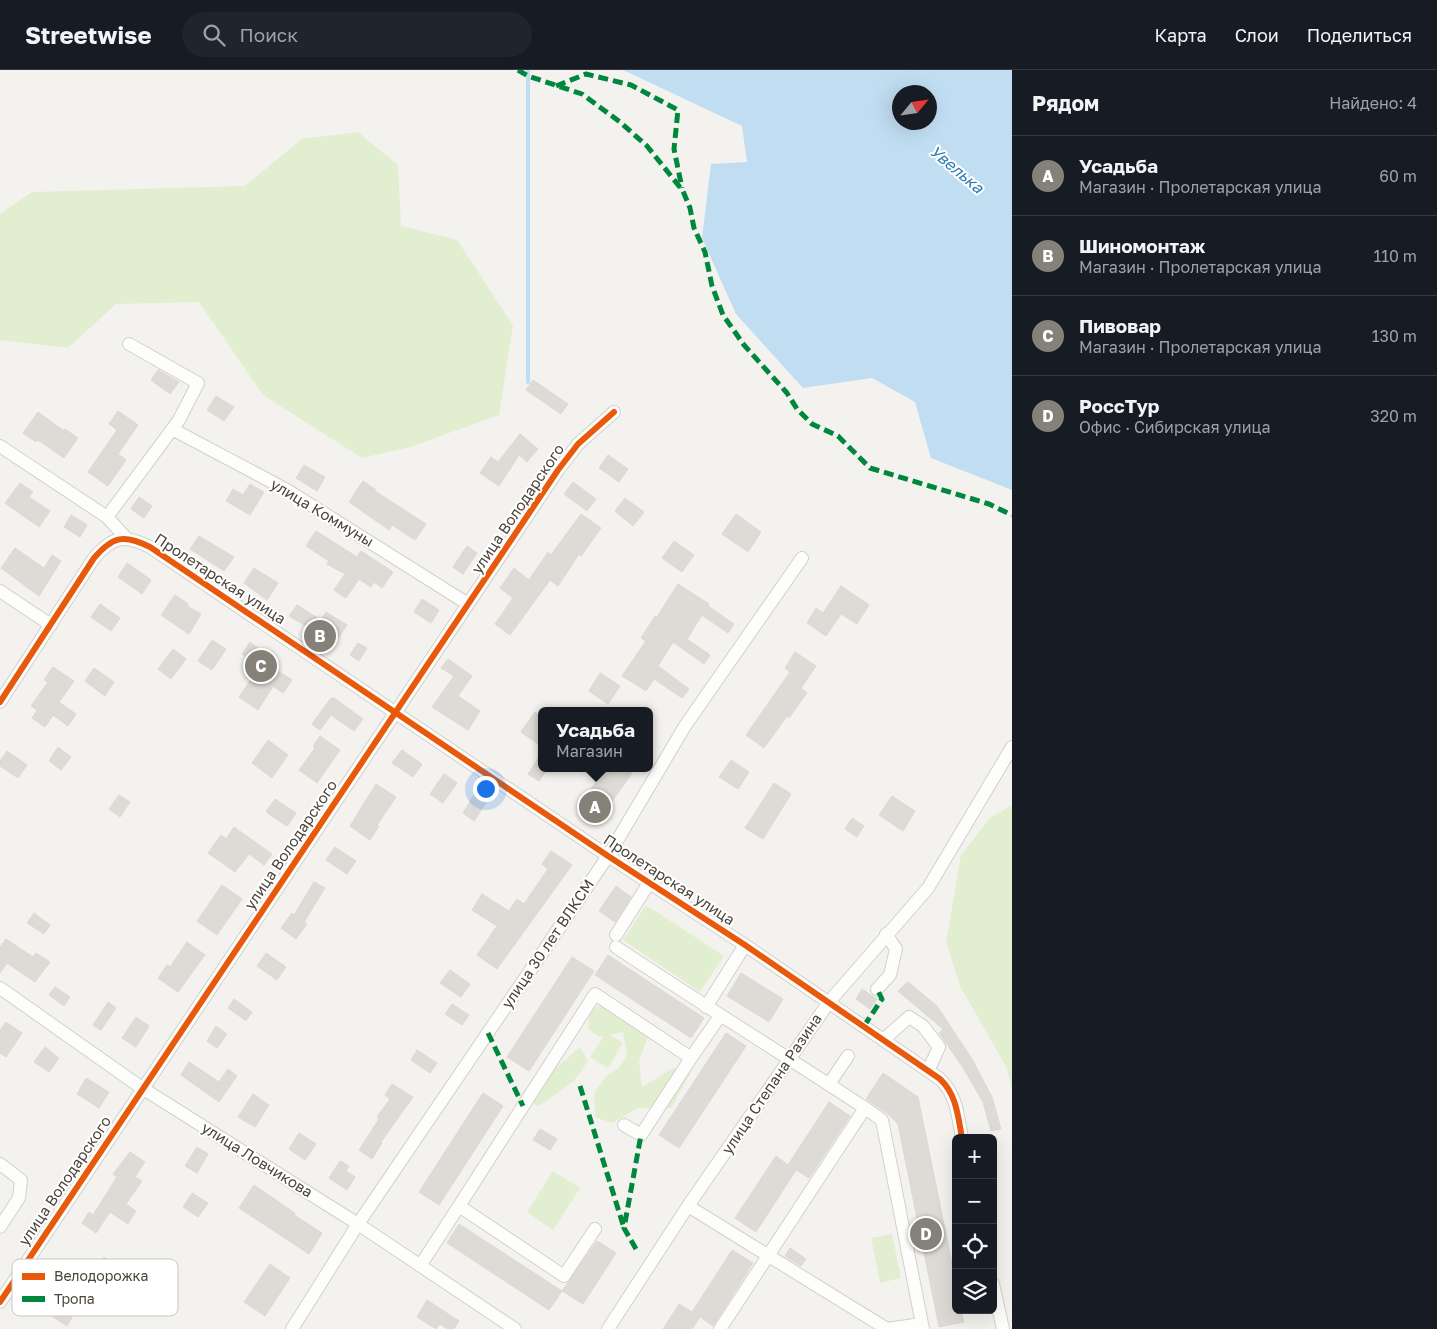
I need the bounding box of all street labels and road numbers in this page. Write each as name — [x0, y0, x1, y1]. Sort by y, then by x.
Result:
street label: улица Володарского — [467, 440, 567, 577]
street label: улица Коммуны — [268, 474, 377, 550]
street label: Пролетарская улица — [152, 529, 290, 627]
street label: улица Володарского — [240, 776, 340, 913]
street label: Пролетарская улица — [601, 830, 739, 928]
street label: улица 30 лет ВЛКСМ — [497, 875, 597, 1011]
street label: улица Степана Разина — [717, 1010, 825, 1157]
street label: улица Володарского — [14, 1112, 114, 1249]
street label: улица Ловчикова — [199, 1118, 316, 1201]

